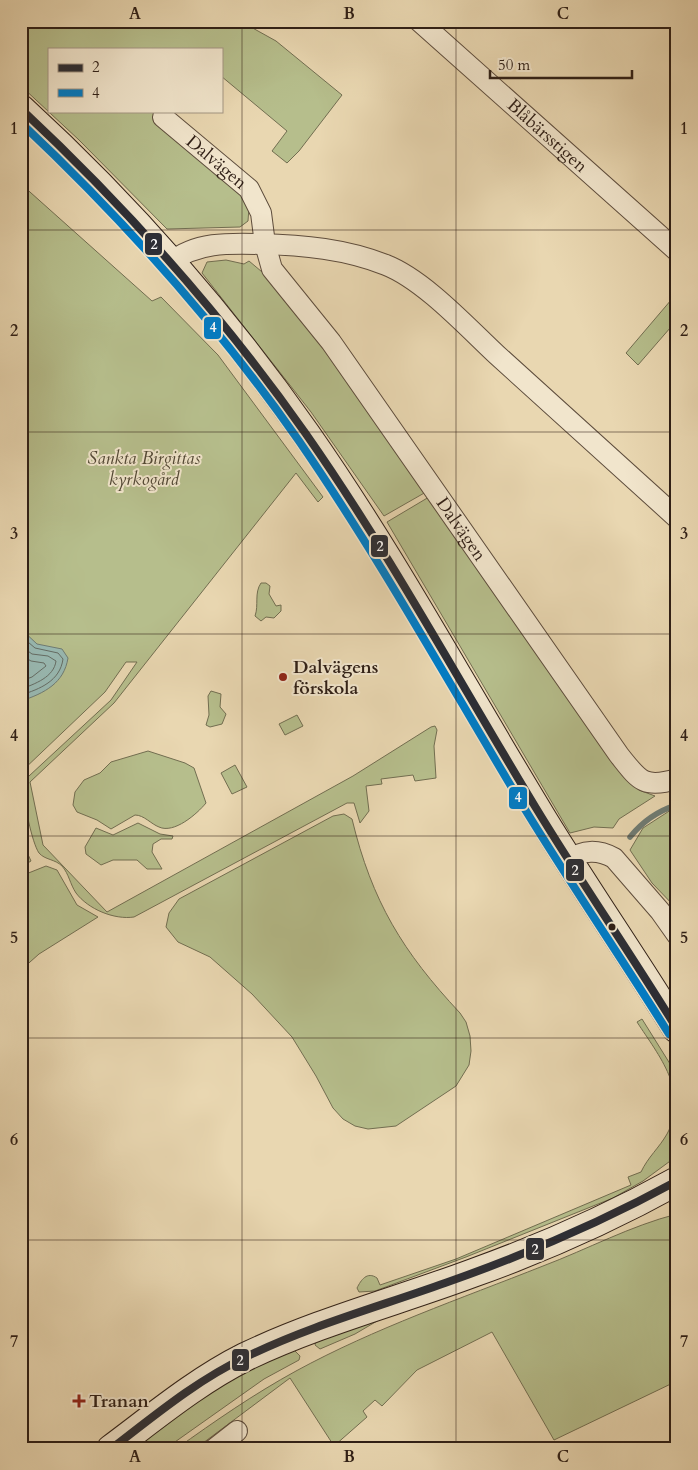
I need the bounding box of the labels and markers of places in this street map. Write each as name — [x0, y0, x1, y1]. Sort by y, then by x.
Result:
place label: Dalvägens förskola — [293, 655, 378, 701]
marker: Dalvägens förskola — [277, 671, 289, 683]
unlabelled marker — [607, 922, 617, 932]
place label: Tranan — [89, 1389, 149, 1414]
marker: Tranan — [73, 1395, 85, 1407]

